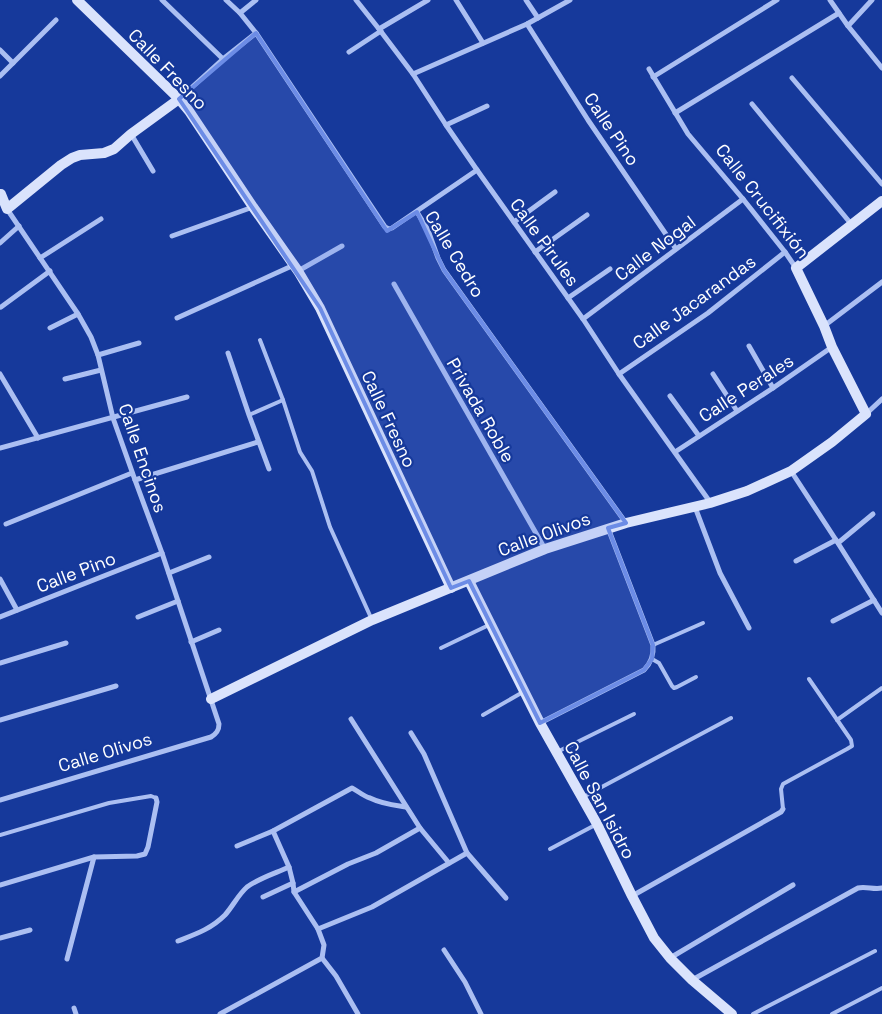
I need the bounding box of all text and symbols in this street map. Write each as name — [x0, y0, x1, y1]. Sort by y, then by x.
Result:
street label: Calle Fresno — [123, 23, 213, 115]
street label: Calle Pino — [579, 88, 645, 170]
street label: Calle Crucifixión — [711, 139, 815, 263]
street label: Calle Pirules — [505, 193, 585, 291]
street label: Calle Cedro — [420, 206, 490, 302]
street label: Calle Nogal — [610, 210, 700, 286]
street label: Calle Jacarandas — [628, 250, 760, 354]
street label: Calle Perales — [694, 349, 798, 427]
street label: Privada Roble — [442, 353, 520, 467]
street label: Calle Fresno — [356, 367, 422, 471]
street label: Calle Encinos — [114, 400, 172, 516]
street label: Calle Olivos — [495, 507, 593, 561]
street label: Calle Pino — [33, 546, 119, 598]
street label: Calle Olivos — [55, 727, 155, 777]
street label: Calle San Isidro — [559, 737, 641, 863]

